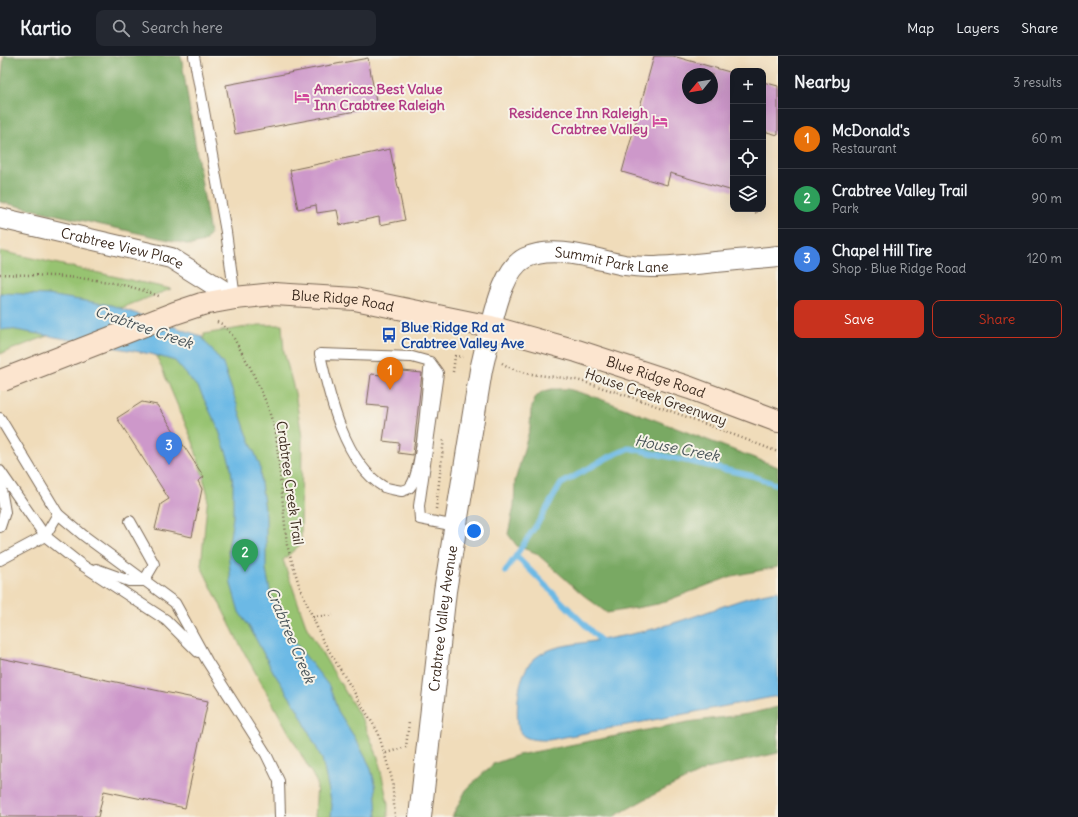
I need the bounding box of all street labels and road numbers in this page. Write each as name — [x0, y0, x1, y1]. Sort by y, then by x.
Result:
street label: Crabtree View Place — [59, 224, 187, 273]
street label: Summit Park Lane — [554, 243, 669, 276]
street label: Blue Ridge Road — [291, 286, 396, 316]
street label: Blue Ridge Road — [604, 352, 708, 402]
street label: House Creek Greenway — [583, 364, 729, 430]
street label: Crabtree Creek Trail — [272, 420, 308, 546]
street label: Crabtree Valley Avenue — [425, 544, 461, 692]

